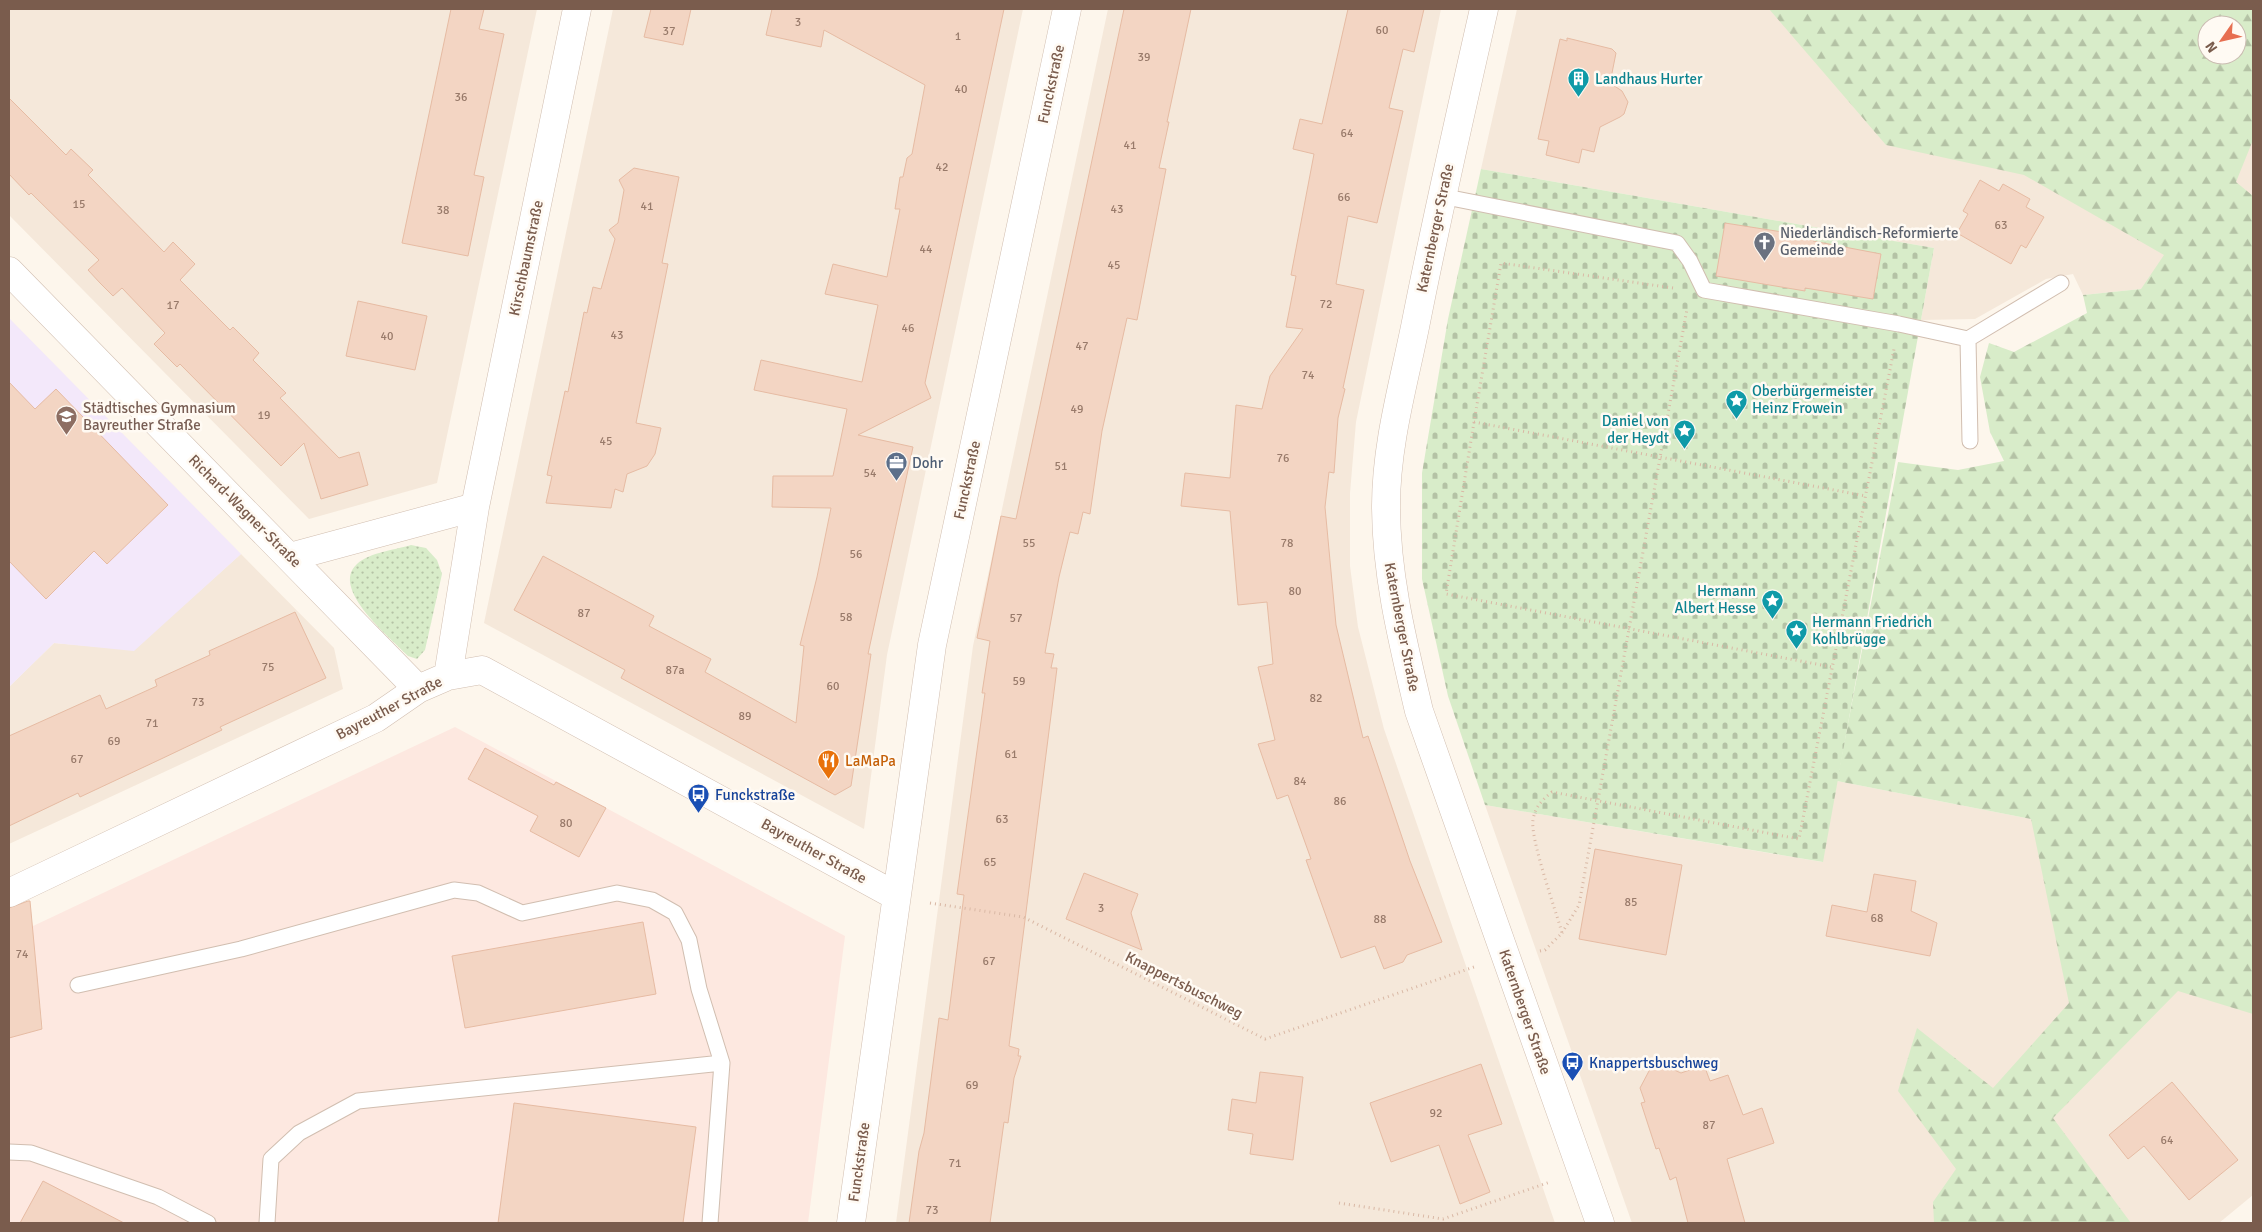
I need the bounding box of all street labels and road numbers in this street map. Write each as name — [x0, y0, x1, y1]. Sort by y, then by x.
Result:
street label: Funckstraße — [1034, 43, 1068, 125]
street label: Katernberger Straße — [1413, 162, 1457, 294]
street label: Kirschbaumstraße — [505, 199, 547, 317]
street label: Funckstraße — [950, 439, 984, 521]
street label: Richard-Wagner-Straße — [185, 451, 305, 571]
street label: Katernberger Straße — [1381, 561, 1423, 693]
street label: Bayreuther Straße — [333, 672, 445, 744]
street label: Bayreuther Straße — [758, 815, 870, 887]
street label: Katernberger Straße — [1495, 947, 1555, 1077]
street label: Knappertsbuschweg — [1122, 948, 1246, 1022]
street label: Funckstraße — [845, 1121, 873, 1203]

